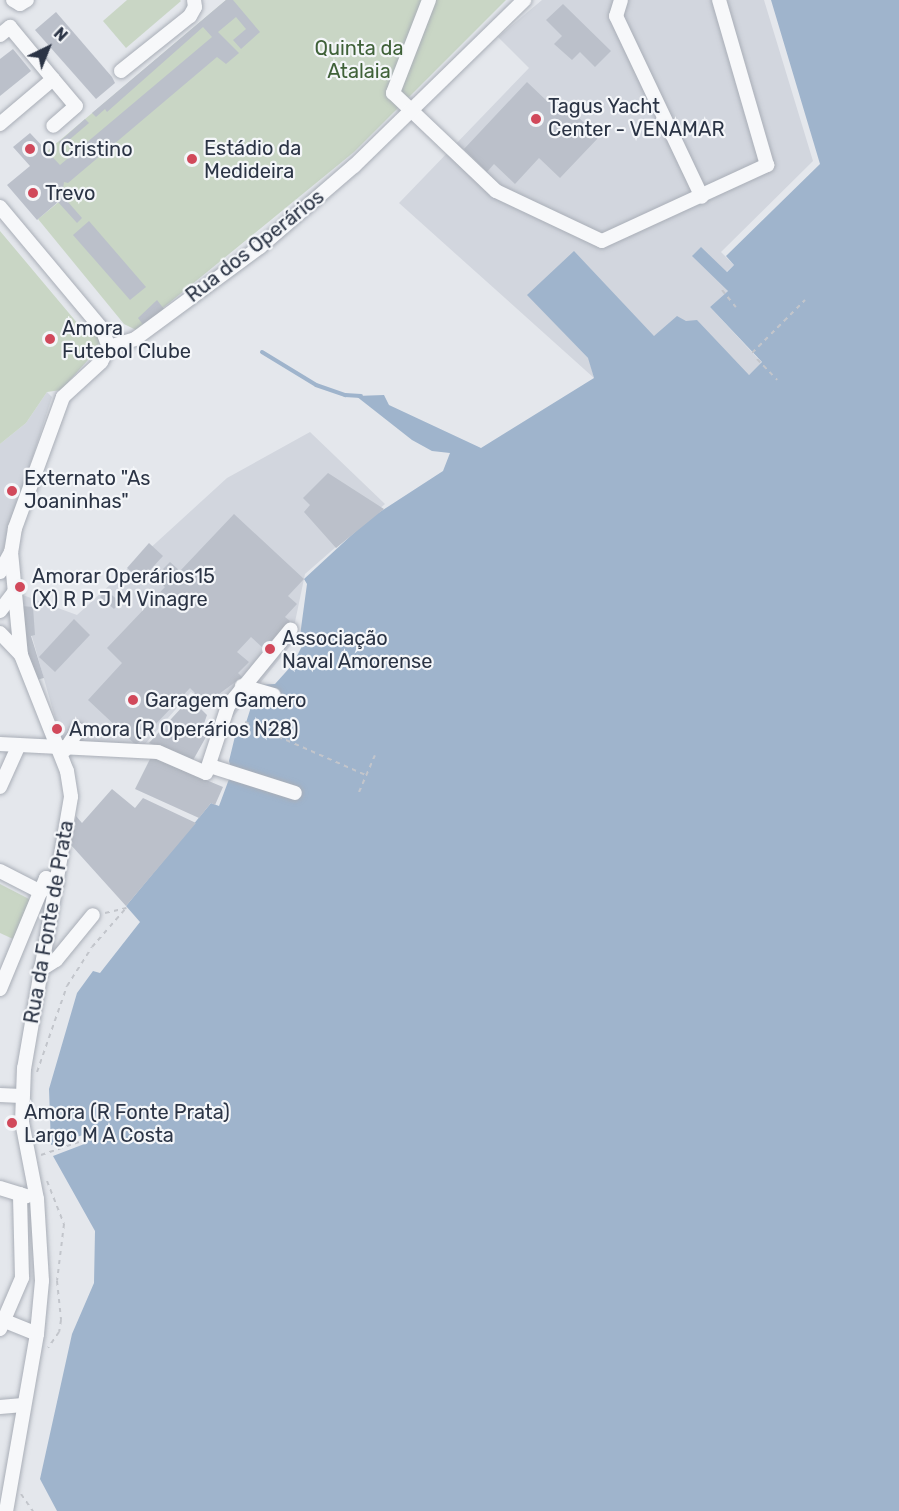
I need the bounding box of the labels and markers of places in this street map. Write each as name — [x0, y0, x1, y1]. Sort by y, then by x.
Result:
place label: Tagus Yacht Center - VENAMAR — [548, 95, 725, 142]
marker: Tagus Yacht Center - VENAMAR — [529, 112, 543, 126]
place label: Estádio da Medideira — [204, 136, 301, 183]
place label: O Cristino — [42, 137, 133, 161]
marker: O Cristino — [23, 142, 37, 156]
marker: Estádio da Medideira — [185, 152, 199, 166]
place label: Trevo — [45, 181, 95, 205]
marker: Trevo — [26, 186, 40, 200]
place label: Amora Futebol Clube — [62, 316, 191, 363]
marker: Amora Futebol Clube — [43, 332, 57, 346]
place label: Externato "As Joaninhas" — [24, 467, 151, 514]
marker: Externato "As Joaninhas" — [5, 484, 19, 498]
place label: Amorar Operários15 (X) R P J M Vinagre — [32, 564, 215, 611]
marker: Amorar Operários15 (X) R P J M Vinagre — [13, 580, 27, 594]
place label: Associação Naval Amorense — [282, 626, 433, 673]
marker: Associação Naval Amorense — [263, 642, 277, 656]
place label: Garagem Gamero — [145, 688, 306, 712]
marker: Garagem Gamero — [126, 693, 140, 707]
place label: Amora (R Operários N28) — [69, 717, 299, 741]
marker: Amora (R Operários N28) — [50, 722, 64, 736]
place label: Amora (R Fonte Prata) Largo M A Costa — [24, 1100, 230, 1147]
marker: Amora (R Fonte Prata) Largo M A Costa — [5, 1116, 19, 1130]

